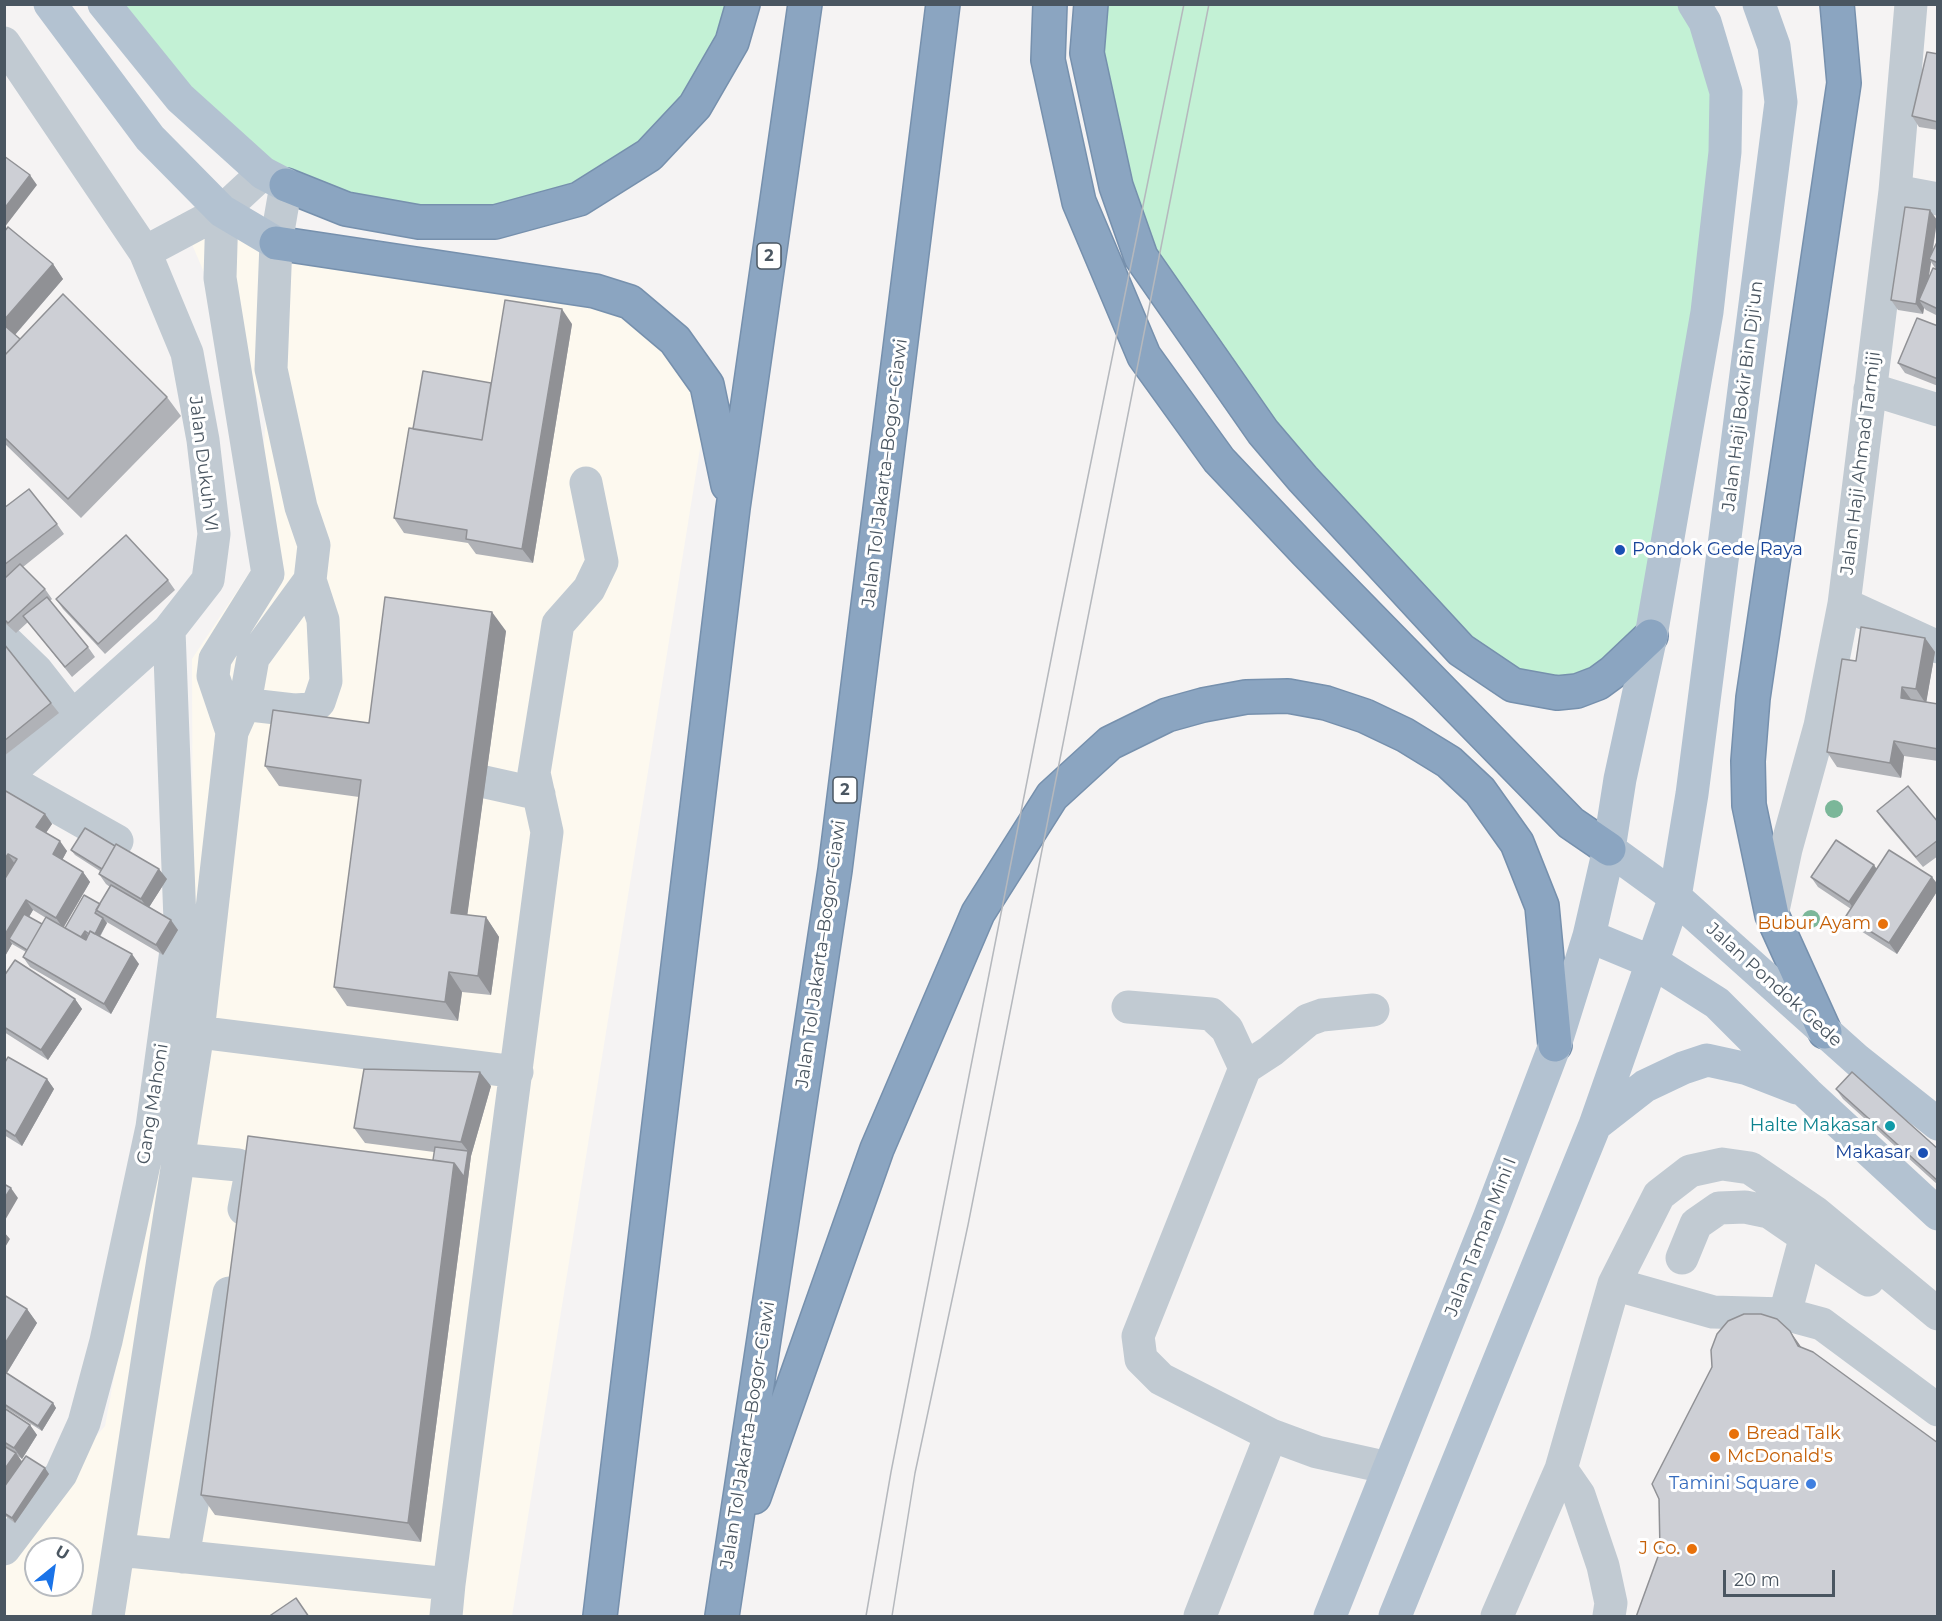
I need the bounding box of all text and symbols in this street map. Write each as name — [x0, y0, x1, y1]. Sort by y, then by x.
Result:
road number: 2 — [757, 243, 781, 269]
street label: Jalan Haji Bokir Bin Dji'un — [1718, 280, 1768, 512]
street label: Jalan Tol Jakarta–Bogor–Ciawi — [858, 337, 912, 609]
street label: Jalan Haji Ahmad Tarmiji — [1837, 350, 1885, 576]
street label: Jalan Dukuh VI — [184, 395, 222, 533]
place label: Pondok Gede Raya — [1632, 539, 1803, 561]
marker: Pondok Gede Raya — [1613, 543, 1627, 557]
road number: 2 — [833, 777, 857, 803]
street label: Jalan Tol Jakarta–Bogor–Ciawi — [791, 819, 851, 1089]
place label: Bubur Ayam — [1757, 913, 1871, 935]
marker: Bubur Ayam — [1876, 917, 1890, 931]
street label: Jalan Pondok Gede — [1702, 918, 1846, 1052]
street label: Gang Mahoni — [133, 1042, 173, 1166]
place label: Halte Makasar — [1750, 1115, 1878, 1137]
marker: Halte Makasar — [1883, 1119, 1897, 1133]
place label: Makasar — [1835, 1142, 1911, 1164]
marker: Makasar — [1916, 1146, 1930, 1160]
street label: Jalan Taman Mini I — [1441, 1155, 1521, 1319]
street label: Jalan Tol Jakarta–Bogor–Ciawi — [716, 1300, 780, 1570]
place label: Bread Talk — [1746, 1423, 1841, 1445]
marker: Bread Talk — [1727, 1427, 1741, 1441]
place label: McDonald's — [1727, 1446, 1833, 1468]
marker: McDonald's — [1708, 1450, 1722, 1464]
place label: Tamini Square — [1669, 1473, 1799, 1495]
marker: Tamini Square — [1804, 1477, 1818, 1491]
north arrow — [24, 1537, 84, 1597]
place label: J Co. — [1639, 1538, 1680, 1560]
text: U — [52, 1541, 72, 1564]
marker: J Co. — [1685, 1542, 1699, 1556]
scale bar — [1726, 1558, 1838, 1596]
text: 20 m — [1734, 1569, 1780, 1591]

